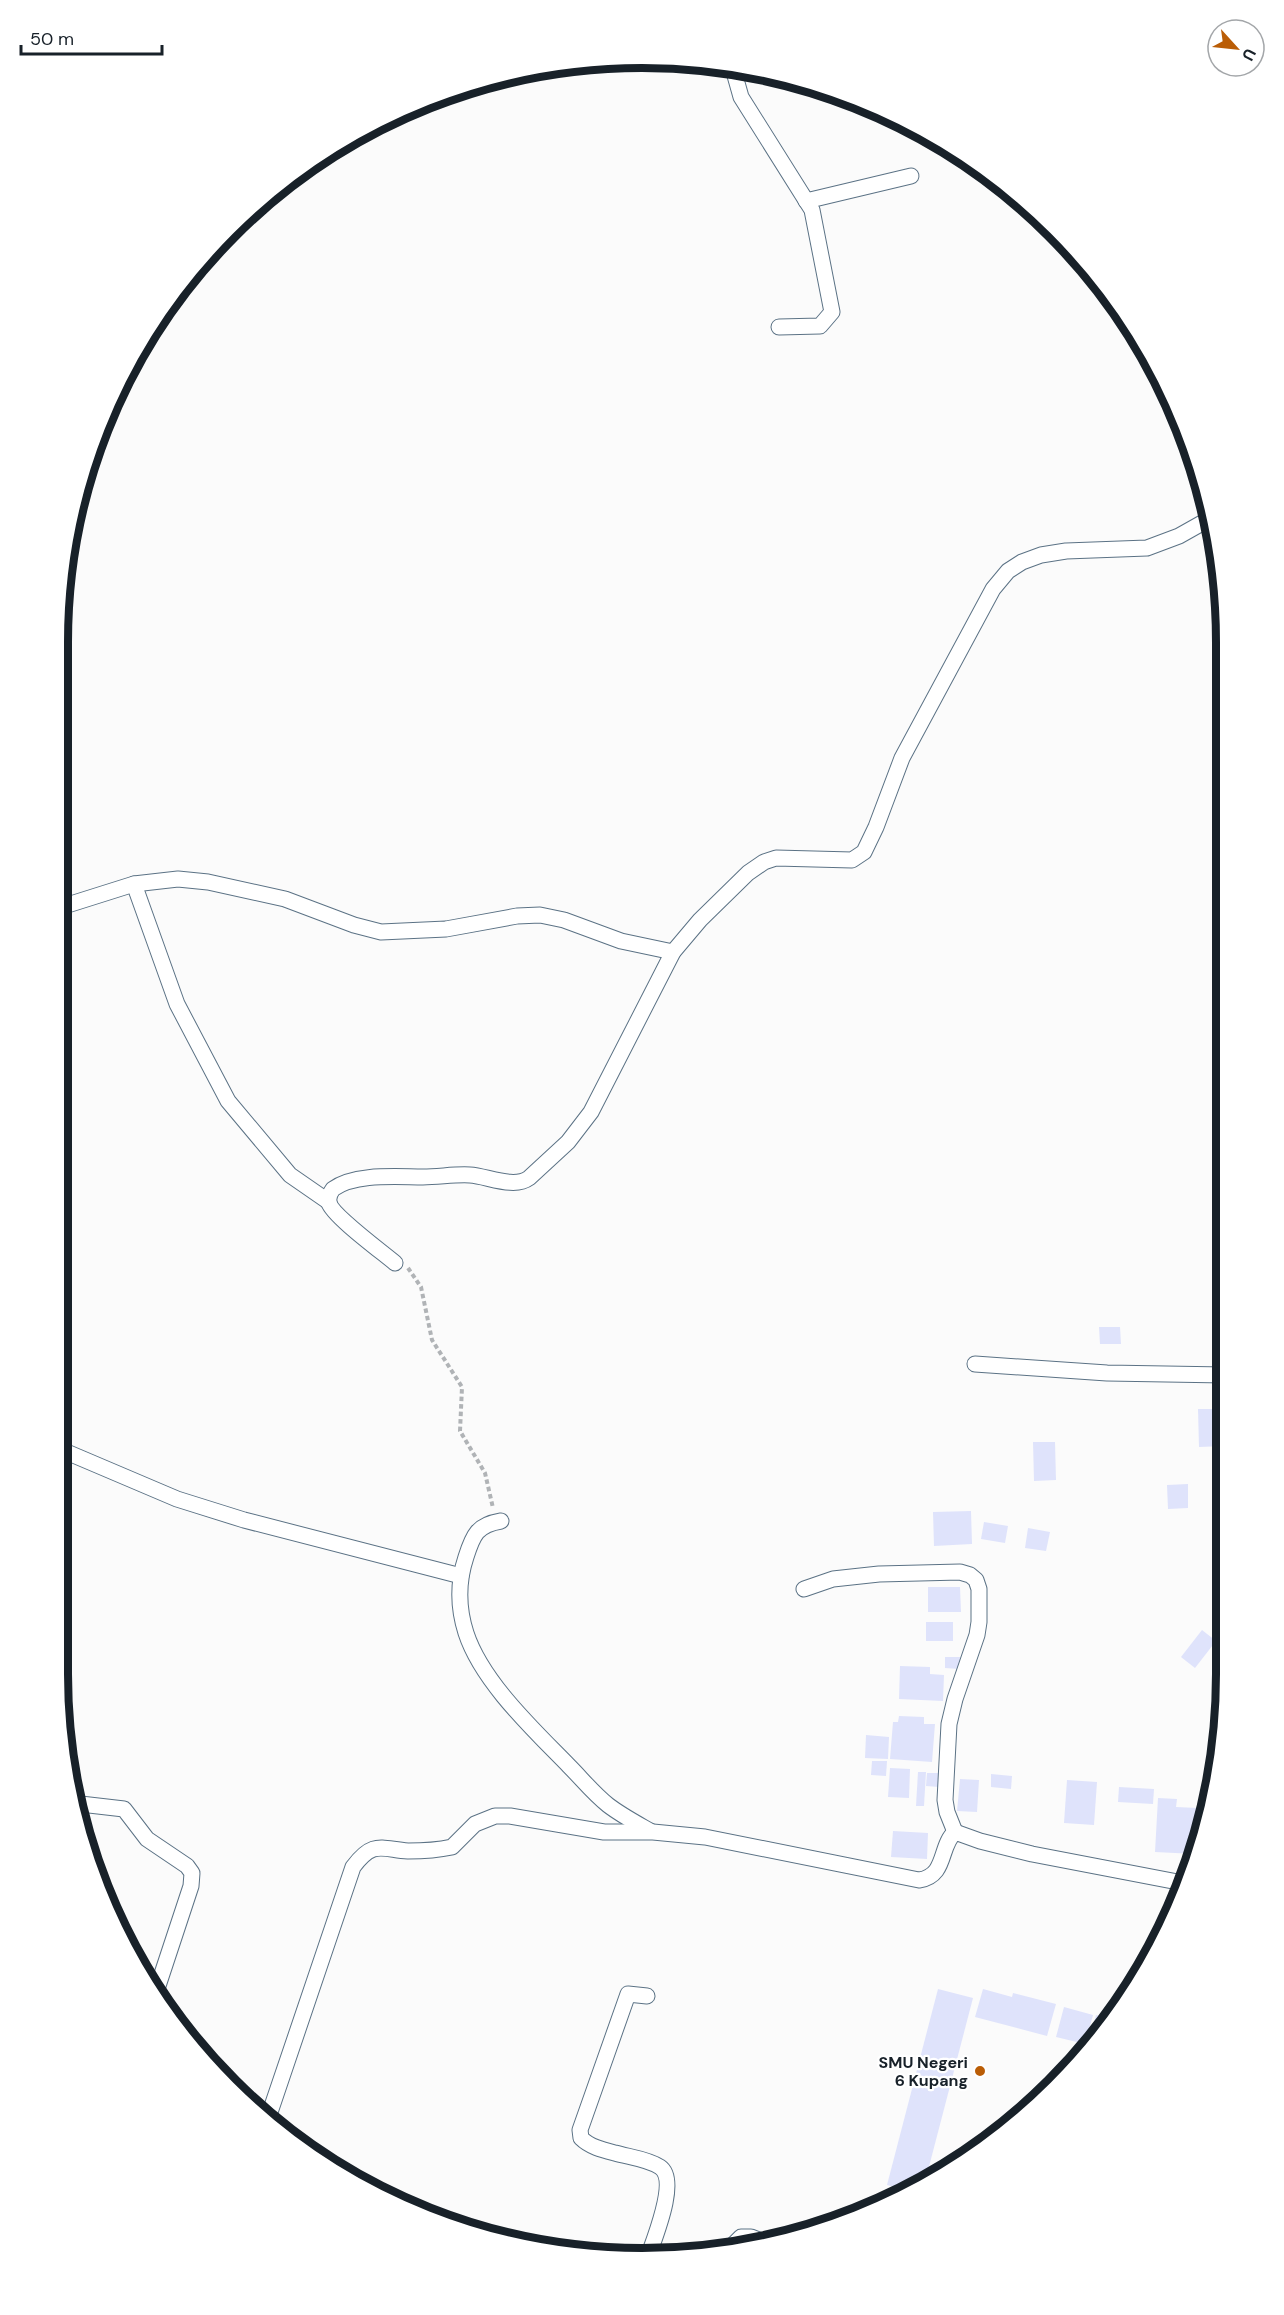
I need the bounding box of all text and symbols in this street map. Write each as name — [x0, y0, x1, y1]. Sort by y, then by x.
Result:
scale bar — [21, 18, 162, 56]
north arrow — [1206, 18, 1266, 78]
text: 50 m — [30, 27, 74, 51]
text: U — [1237, 45, 1261, 64]
place label: SMU Negeri 6 Kupang — [879, 2052, 968, 2091]
marker: SMU Negeri 6 Kupang — [973, 2064, 987, 2078]

